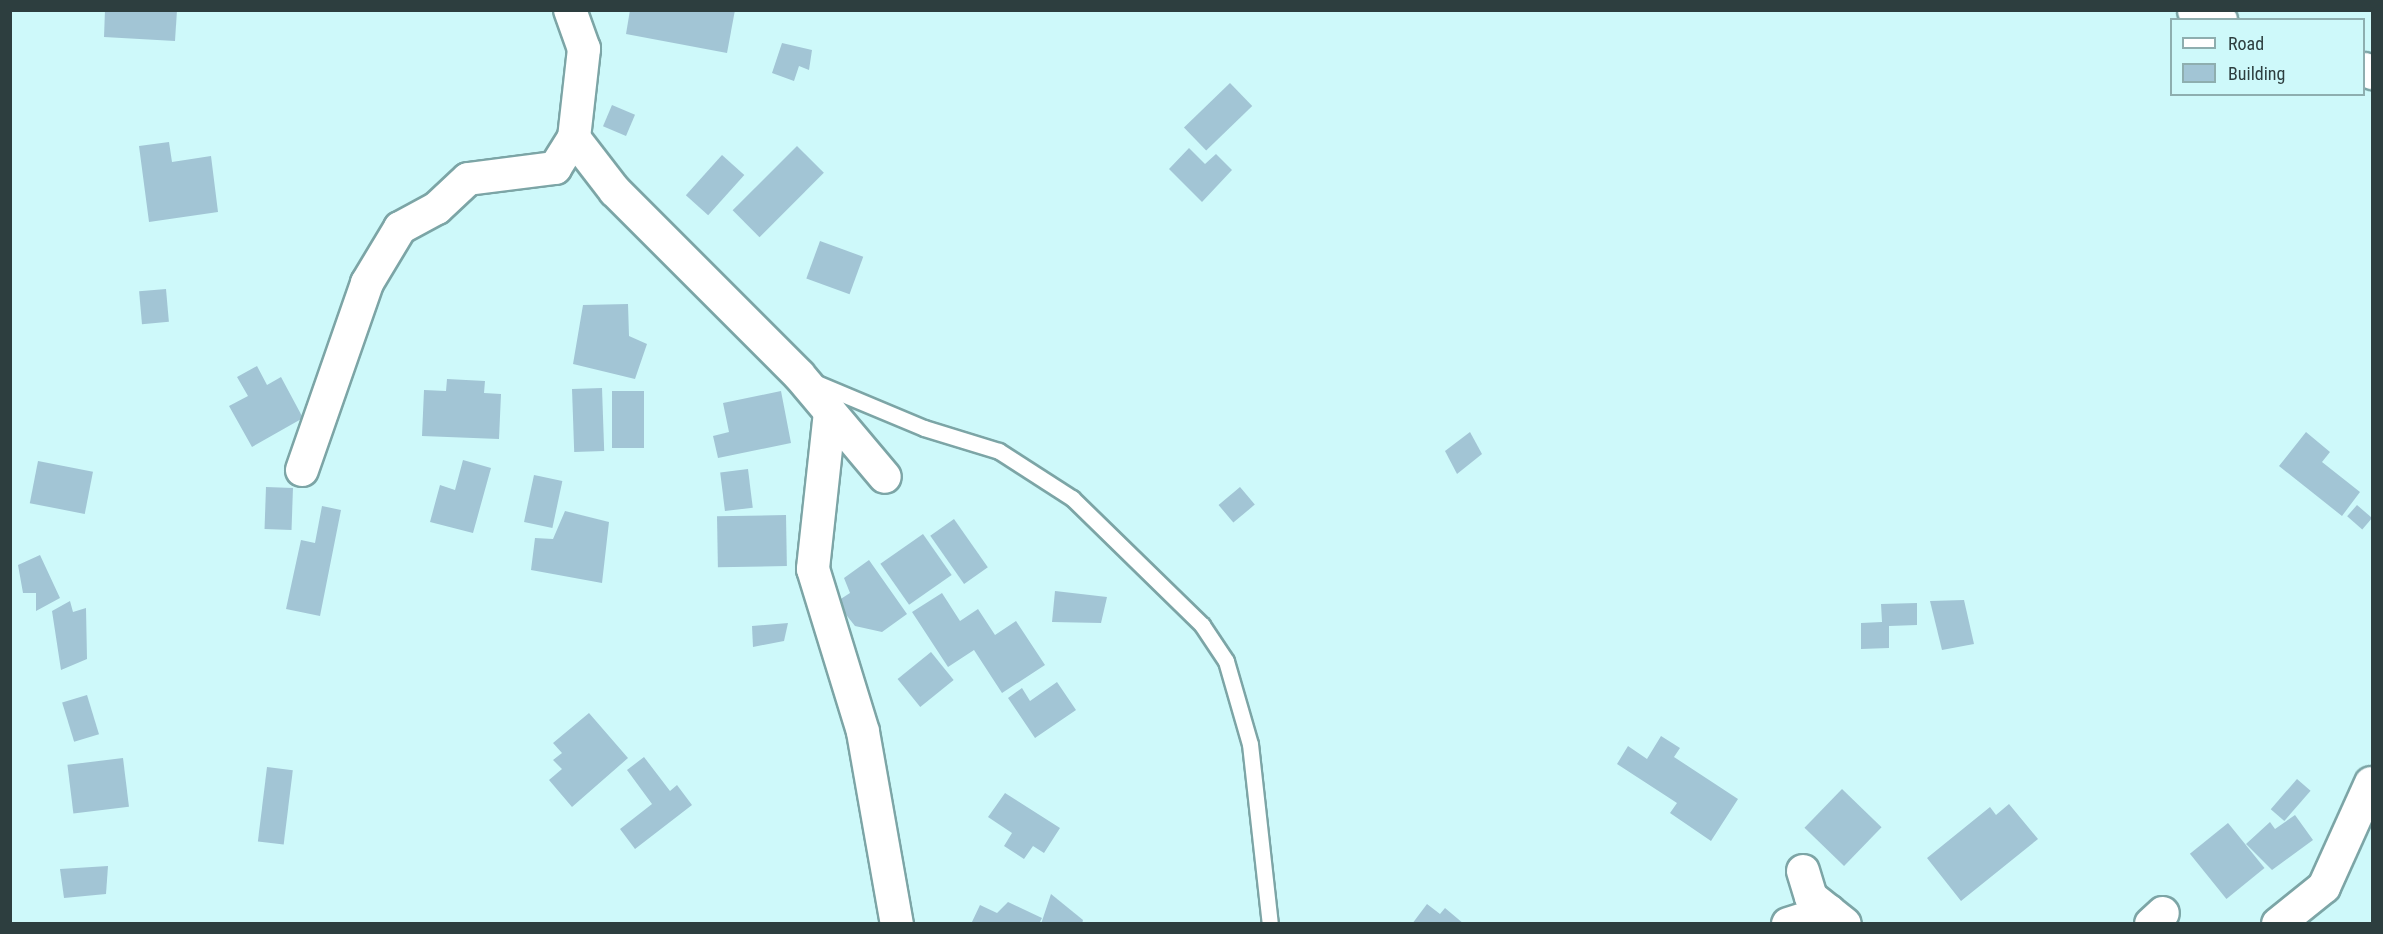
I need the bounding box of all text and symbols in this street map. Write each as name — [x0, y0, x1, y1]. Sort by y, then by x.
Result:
legend — [2170, 18, 2365, 96]
text: Road — [2228, 33, 2264, 54]
text: Building — [2228, 63, 2285, 84]

